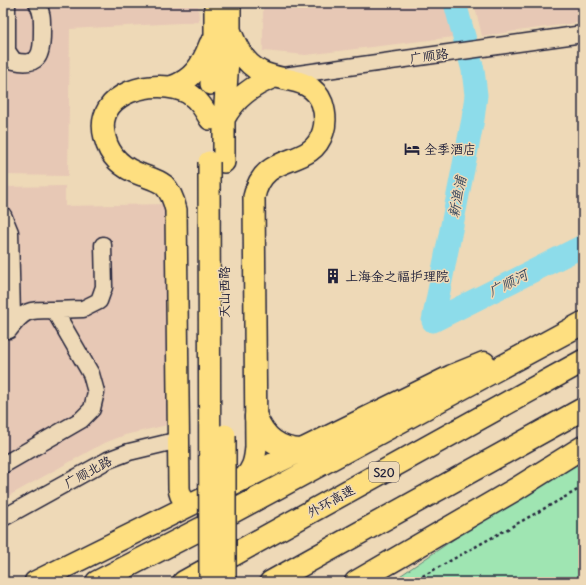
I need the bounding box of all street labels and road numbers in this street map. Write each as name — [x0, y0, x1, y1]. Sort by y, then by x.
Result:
street label: 广顺路 — [408, 45, 450, 67]
street label: 天山西路 — [216, 266, 233, 318]
street label: 广顺北路 — [61, 452, 115, 492]
road number: S20 — [369, 462, 399, 482]
street label: 外环高速 — [304, 481, 358, 521]

